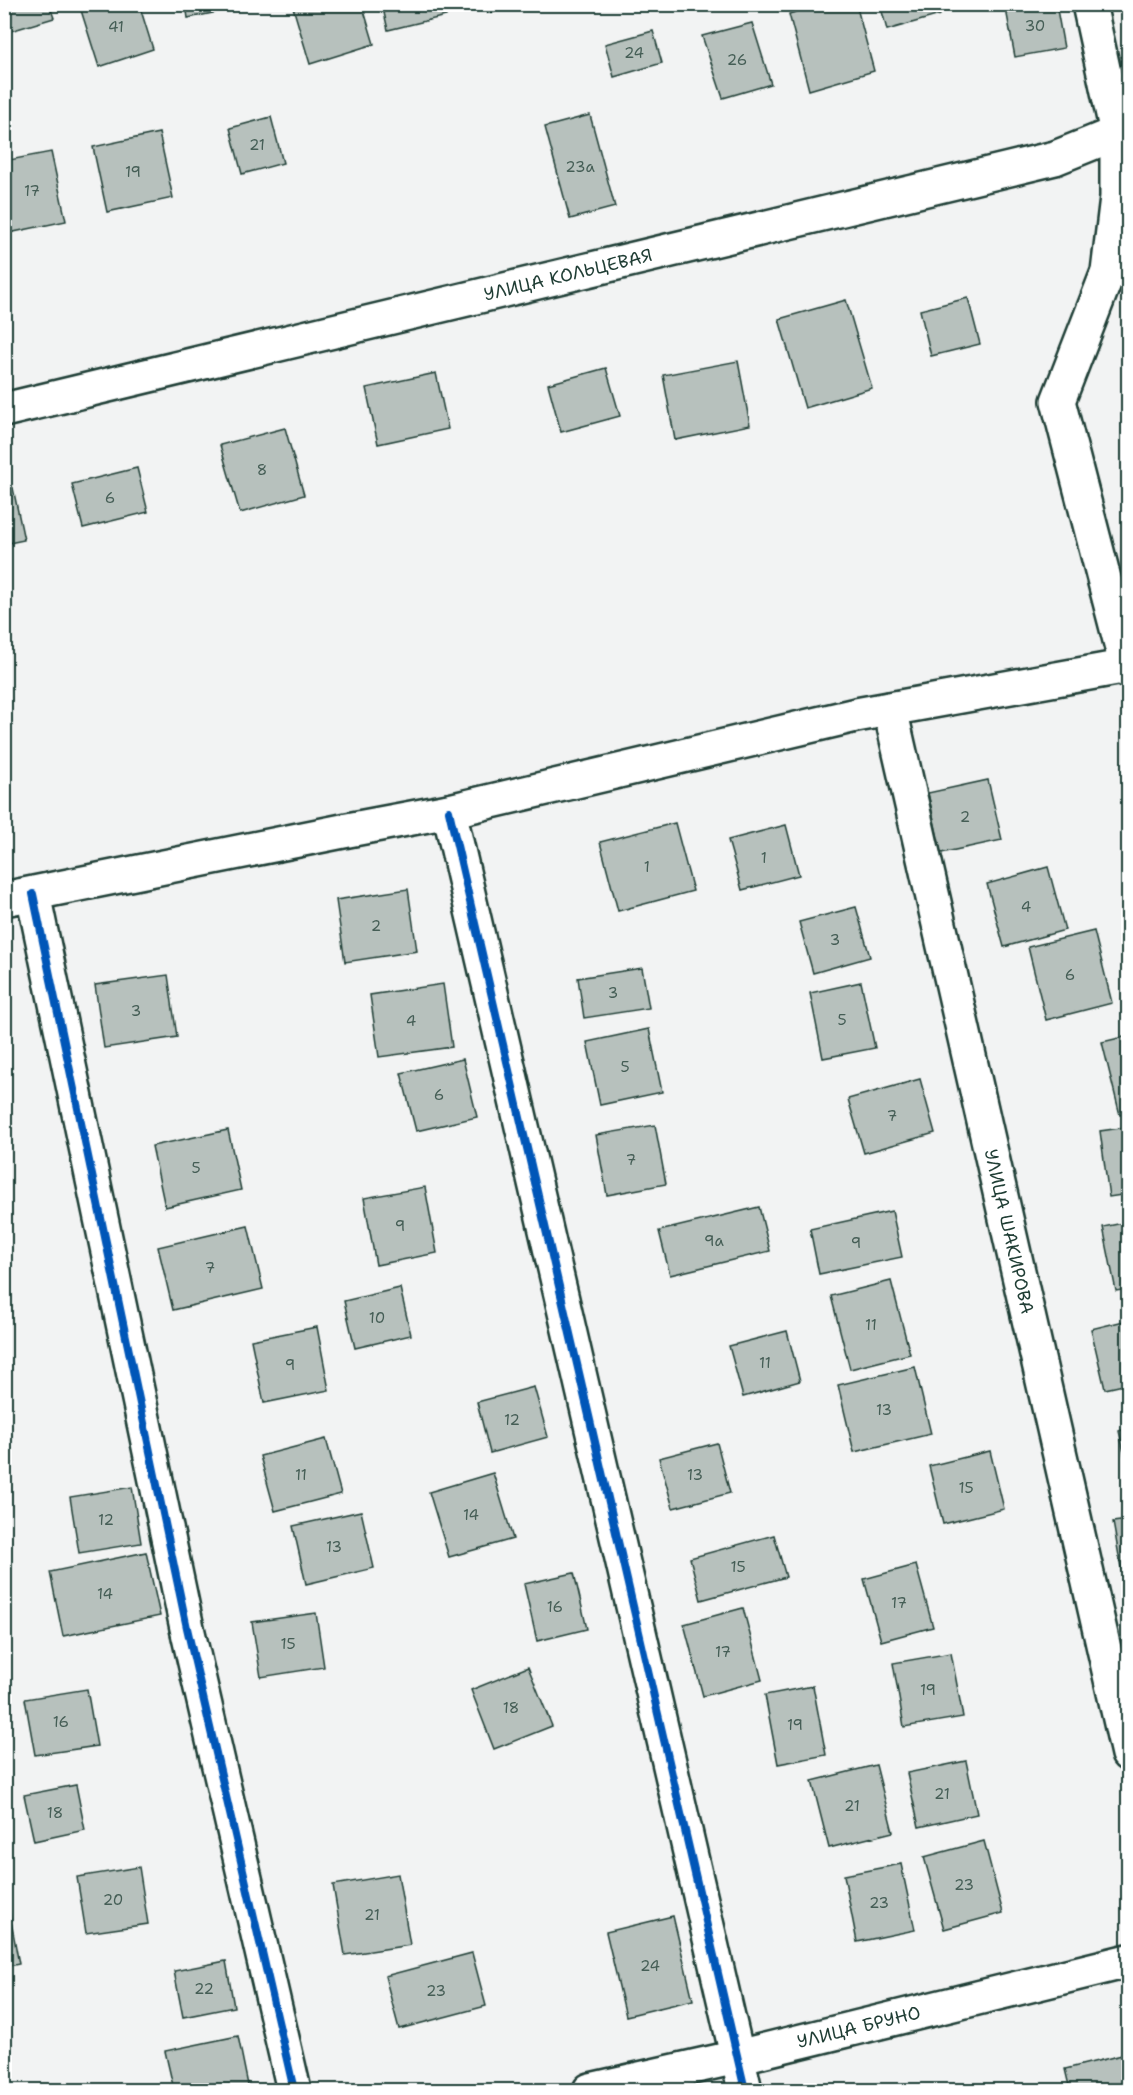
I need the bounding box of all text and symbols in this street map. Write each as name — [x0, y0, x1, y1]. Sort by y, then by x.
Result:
house number: 30 — [1025, 16, 1045, 36]
house number: 41 — [108, 17, 124, 37]
house number: 24 — [624, 43, 644, 63]
house number: 26 — [727, 50, 747, 70]
house number: 21 — [249, 135, 265, 155]
house number: 23а — [565, 157, 595, 177]
house number: 19 — [125, 162, 141, 182]
house number: 17 — [24, 181, 40, 201]
street label: УЛИЦА КОЛЬЦЕВАЯ — [481, 243, 655, 307]
house number: 8 — [257, 460, 267, 480]
house number: 6 — [105, 488, 115, 508]
house number: 2 — [960, 807, 970, 827]
house number: 1 — [761, 848, 767, 868]
house number: 1 — [644, 857, 650, 877]
house number: 4 — [1021, 897, 1031, 917]
house number: 2 — [371, 916, 381, 936]
house number: 3 — [830, 930, 840, 950]
house number: 6 — [1065, 965, 1075, 985]
house number: 3 — [608, 983, 618, 1003]
house number: 3 — [131, 1001, 141, 1021]
house number: 5 — [837, 1010, 847, 1030]
house number: 4 — [406, 1011, 416, 1031]
house number: 5 — [620, 1057, 630, 1077]
house number: 6 — [434, 1085, 444, 1105]
house number: 7 — [887, 1106, 897, 1126]
street label: УЛИЦА ШАКИРОВА — [979, 1147, 1039, 1316]
house number: 7 — [626, 1150, 636, 1170]
house number: 5 — [191, 1158, 201, 1178]
house number: 9 — [395, 1216, 405, 1236]
house number: 9а — [704, 1231, 725, 1251]
house number: 9 — [851, 1233, 861, 1253]
house number: 7 — [205, 1258, 215, 1278]
house number: 10 — [369, 1308, 385, 1328]
house number: 11 — [865, 1315, 877, 1335]
house number: 11 — [759, 1353, 771, 1373]
house number: 9 — [285, 1355, 295, 1375]
house number: 13 — [876, 1400, 892, 1420]
house number: 12 — [504, 1410, 520, 1430]
house number: 11 — [295, 1465, 307, 1485]
house number: 13 — [687, 1465, 703, 1485]
house number: 15 — [958, 1478, 974, 1498]
house number: 14 — [463, 1505, 479, 1525]
house number: 12 — [98, 1510, 114, 1530]
house number: 13 — [326, 1537, 342, 1557]
house number: 15 — [730, 1557, 746, 1577]
house number: 14 — [97, 1584, 113, 1604]
house number: 17 — [891, 1593, 907, 1613]
house number: 16 — [547, 1597, 563, 1617]
house number: 15 — [280, 1634, 296, 1654]
house number: 17 — [715, 1642, 731, 1662]
house number: 19 — [920, 1680, 936, 1700]
house number: 18 — [503, 1698, 519, 1718]
house number: 16 — [53, 1712, 69, 1732]
house number: 19 — [787, 1715, 803, 1735]
house number: 21 — [934, 1784, 950, 1804]
house number: 21 — [844, 1796, 860, 1816]
house number: 18 — [47, 1803, 63, 1823]
house number: 23 — [954, 1875, 974, 1895]
house number: 20 — [103, 1890, 123, 1910]
house number: 23 — [869, 1893, 889, 1913]
house number: 21 — [364, 1905, 380, 1925]
house number: 24 — [640, 1956, 660, 1976]
house number: 22 — [194, 1979, 214, 1999]
house number: 23 — [426, 1981, 446, 2001]
street label: УЛИЦА БРУНО — [794, 2000, 923, 2054]

